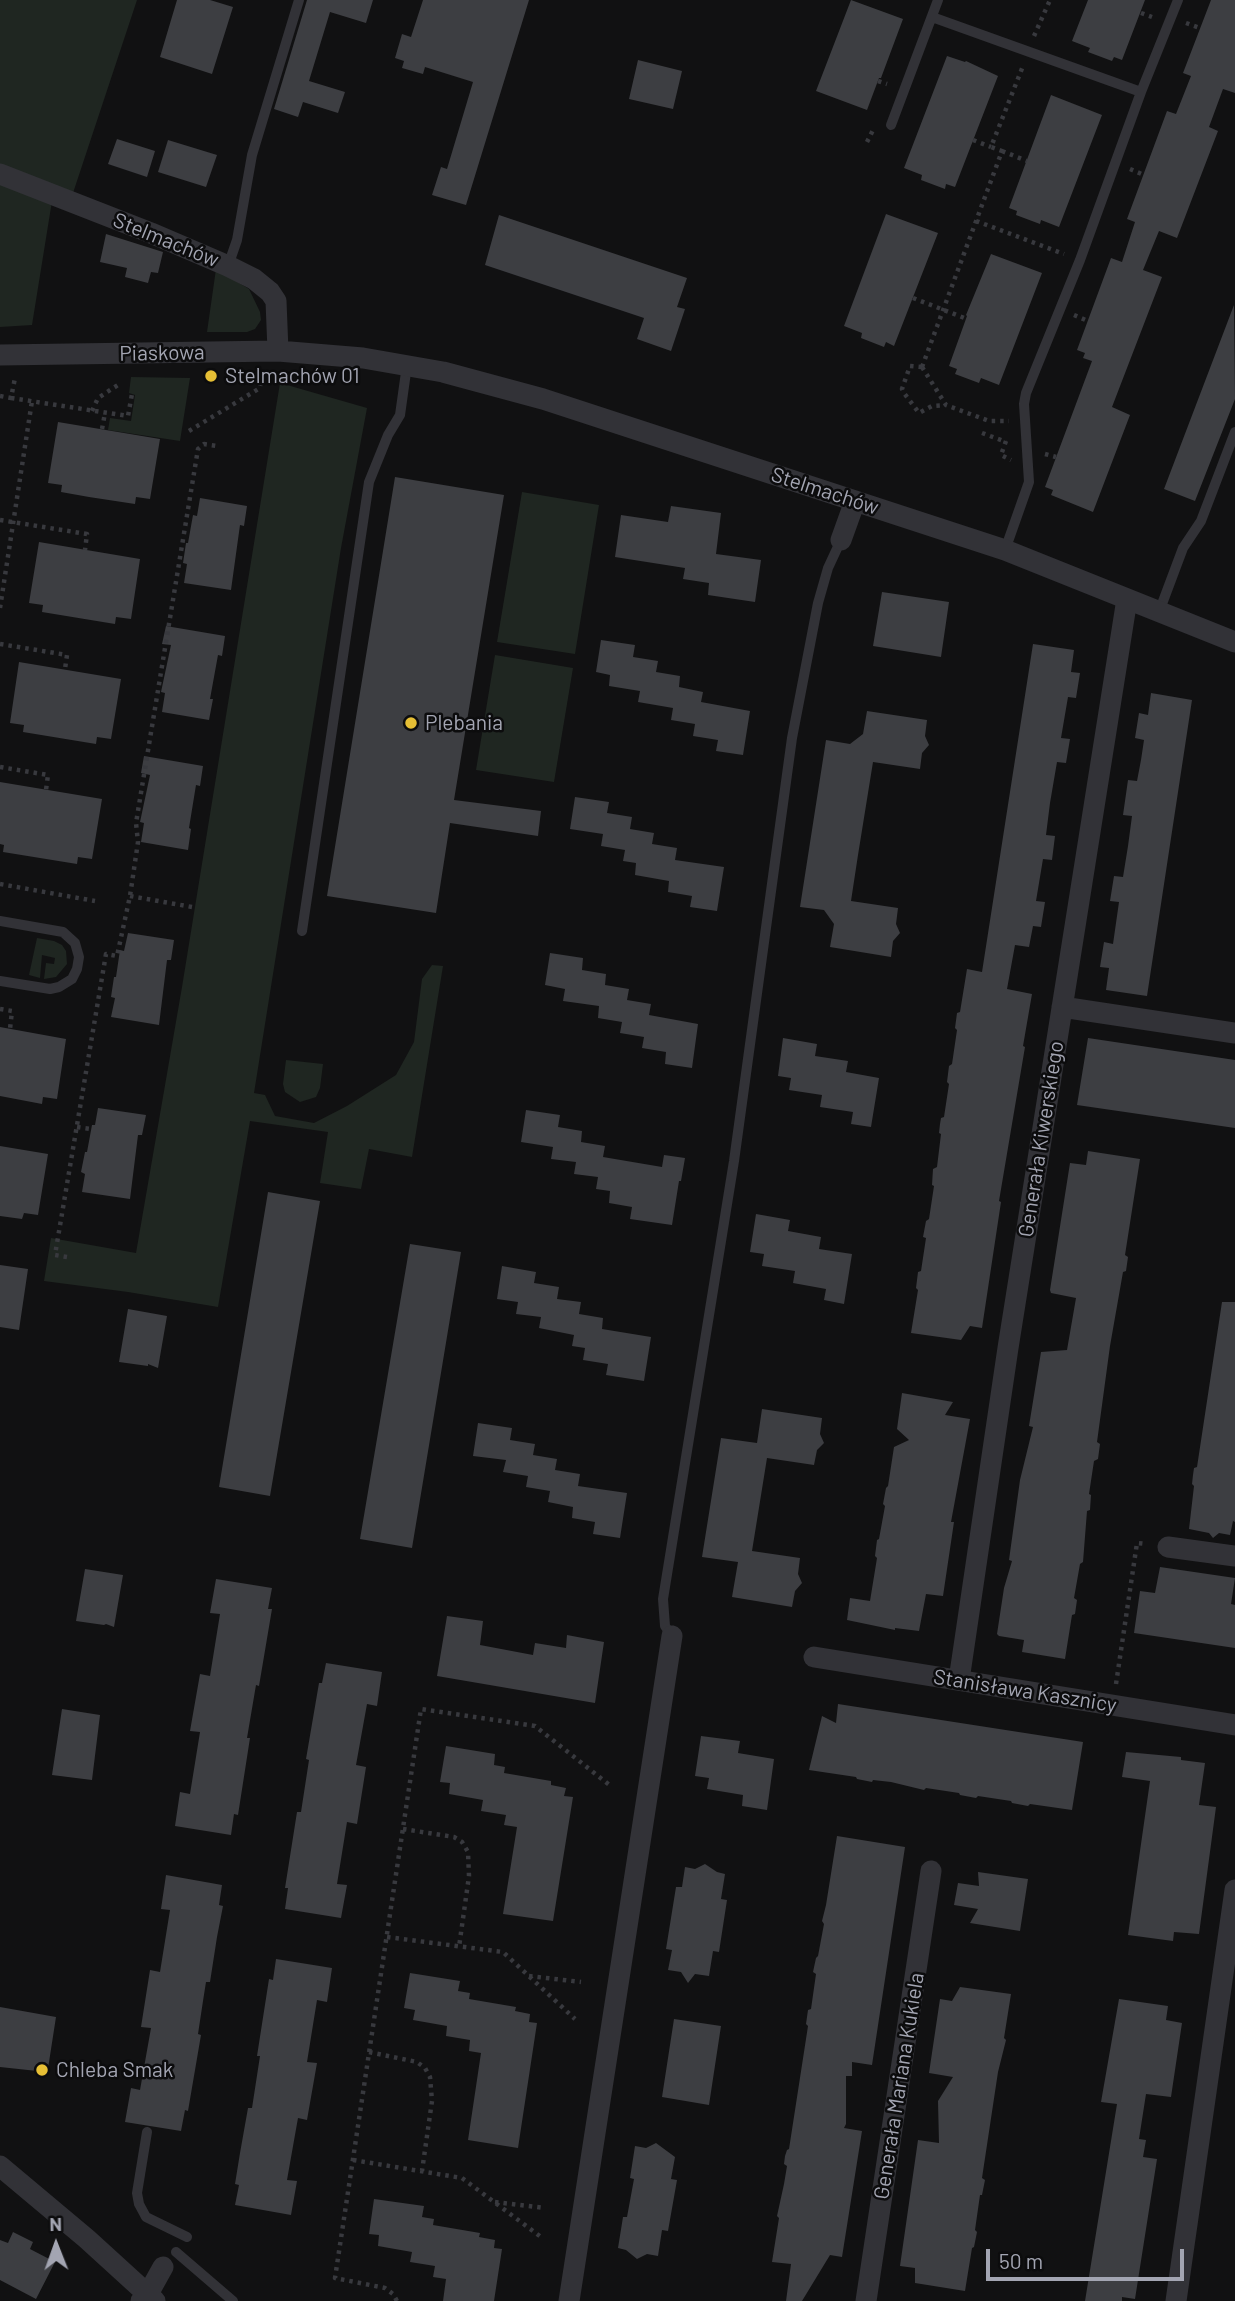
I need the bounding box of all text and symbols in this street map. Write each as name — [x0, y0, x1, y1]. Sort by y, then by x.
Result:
street label: Stelmachów — [109, 207, 223, 273]
street label: Piaskowa — [119, 340, 205, 366]
place label: Stelmachów 01 — [225, 363, 360, 389]
marker: Stelmachów 01 — [203, 368, 219, 384]
street label: Stelmachów — [768, 462, 882, 520]
place label: Plebania — [425, 710, 503, 736]
marker: Plebania — [403, 715, 419, 731]
street label: Generała Kiwerskiego — [1013, 1039, 1069, 1239]
street label: Stanisława Kasznicy — [932, 1664, 1118, 1718]
street label: Generała Mariana Kukiela — [869, 1971, 929, 2201]
place label: Chleba Smak — [56, 2057, 173, 2083]
marker: Chleba Smak — [34, 2062, 50, 2078]
north arrow — [21, 2210, 91, 2280]
text: N — [49, 2212, 62, 2235]
scale bar — [990, 2234, 1188, 2278]
text: 50 m — [999, 2248, 1043, 2273]

